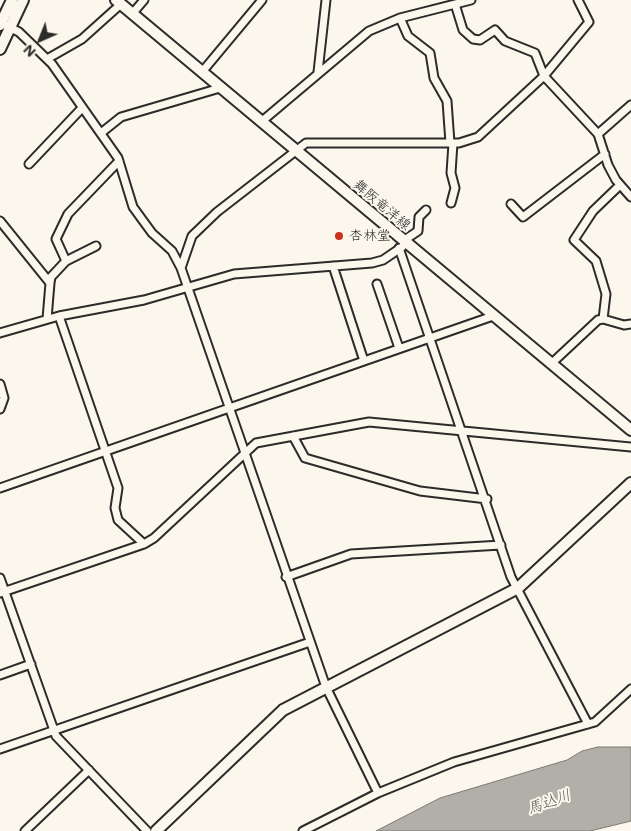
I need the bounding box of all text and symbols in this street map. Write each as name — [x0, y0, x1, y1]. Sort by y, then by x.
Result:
north arrow — [15, 15, 65, 65]
text: N — [19, 41, 40, 62]
street label: 舞阪竜洋線 — [350, 176, 414, 234]
place label: 杏林堂 — [349, 228, 391, 244]
marker: 杏林堂 — [333, 230, 345, 242]
water label: 馬込川 — [525, 786, 573, 818]

